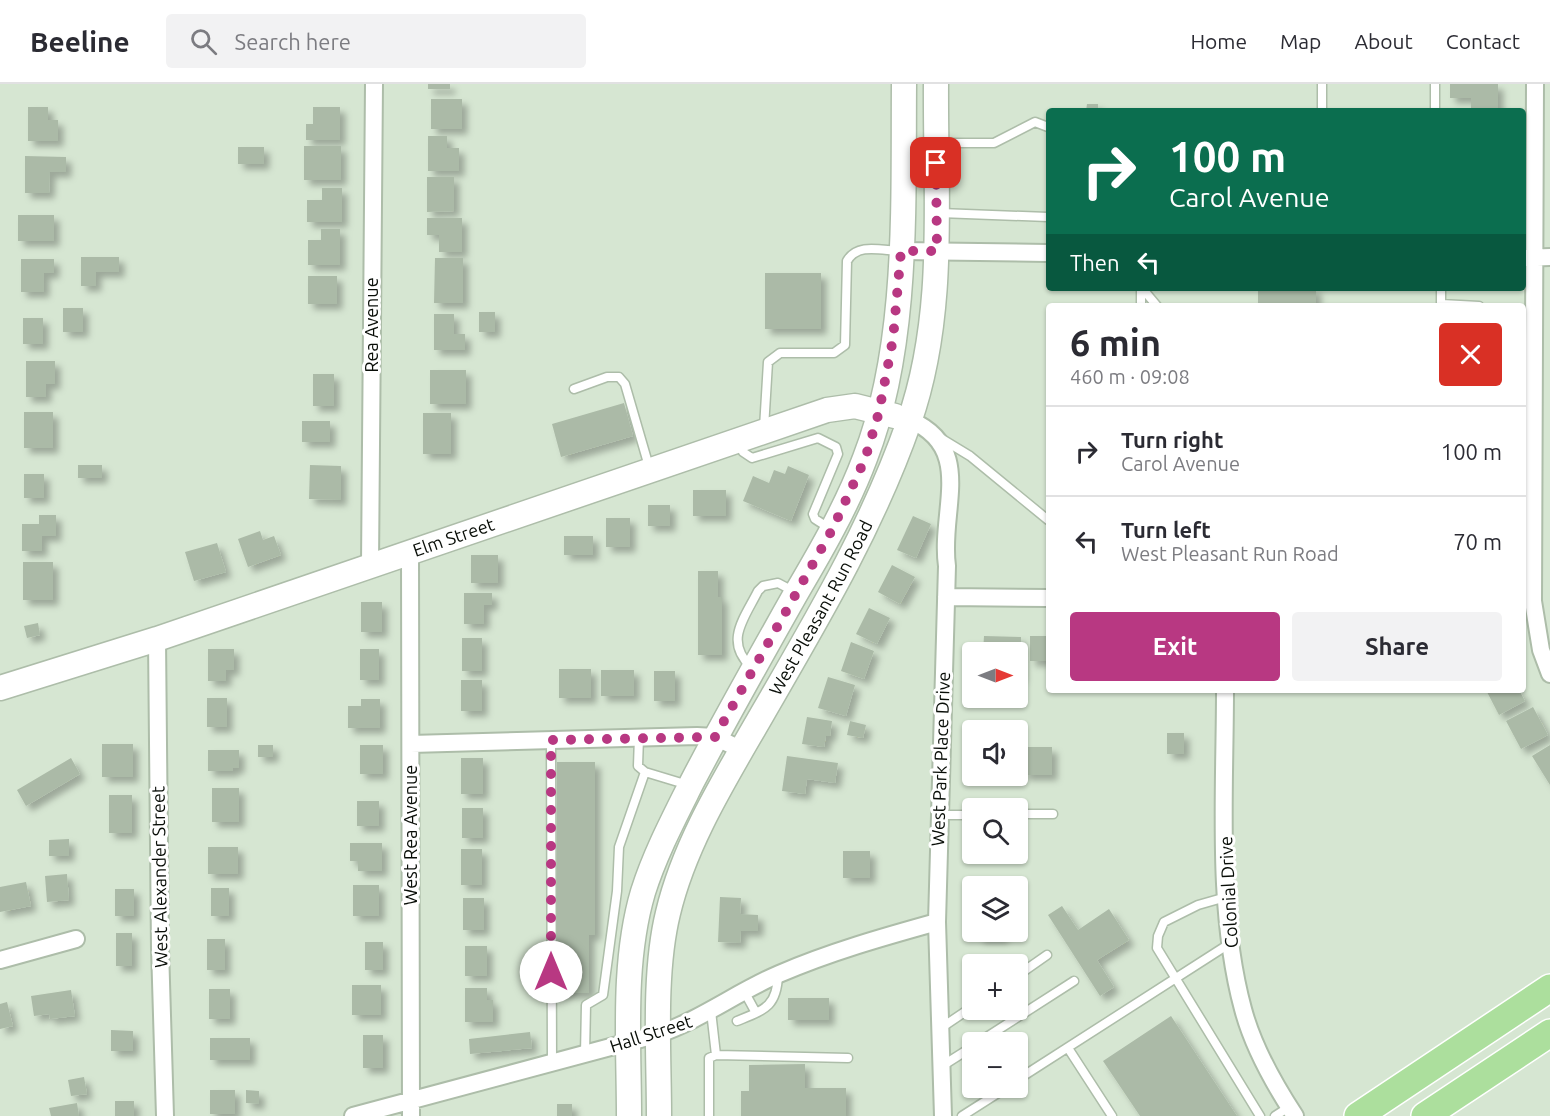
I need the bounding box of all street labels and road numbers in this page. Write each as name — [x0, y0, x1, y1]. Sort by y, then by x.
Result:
street label: Rea Avenue — [361, 277, 381, 373]
street label: Elm Street — [410, 513, 497, 560]
street label: West Pleasant Run Road — [764, 517, 876, 698]
street label: West Park Place Drive — [927, 671, 953, 847]
street label: West Rea Avenue — [400, 765, 420, 905]
street label: West Alexander Street — [147, 786, 171, 968]
street label: Colonial Drive — [1215, 836, 1241, 949]
street label: Hall Street — [607, 1010, 694, 1056]

